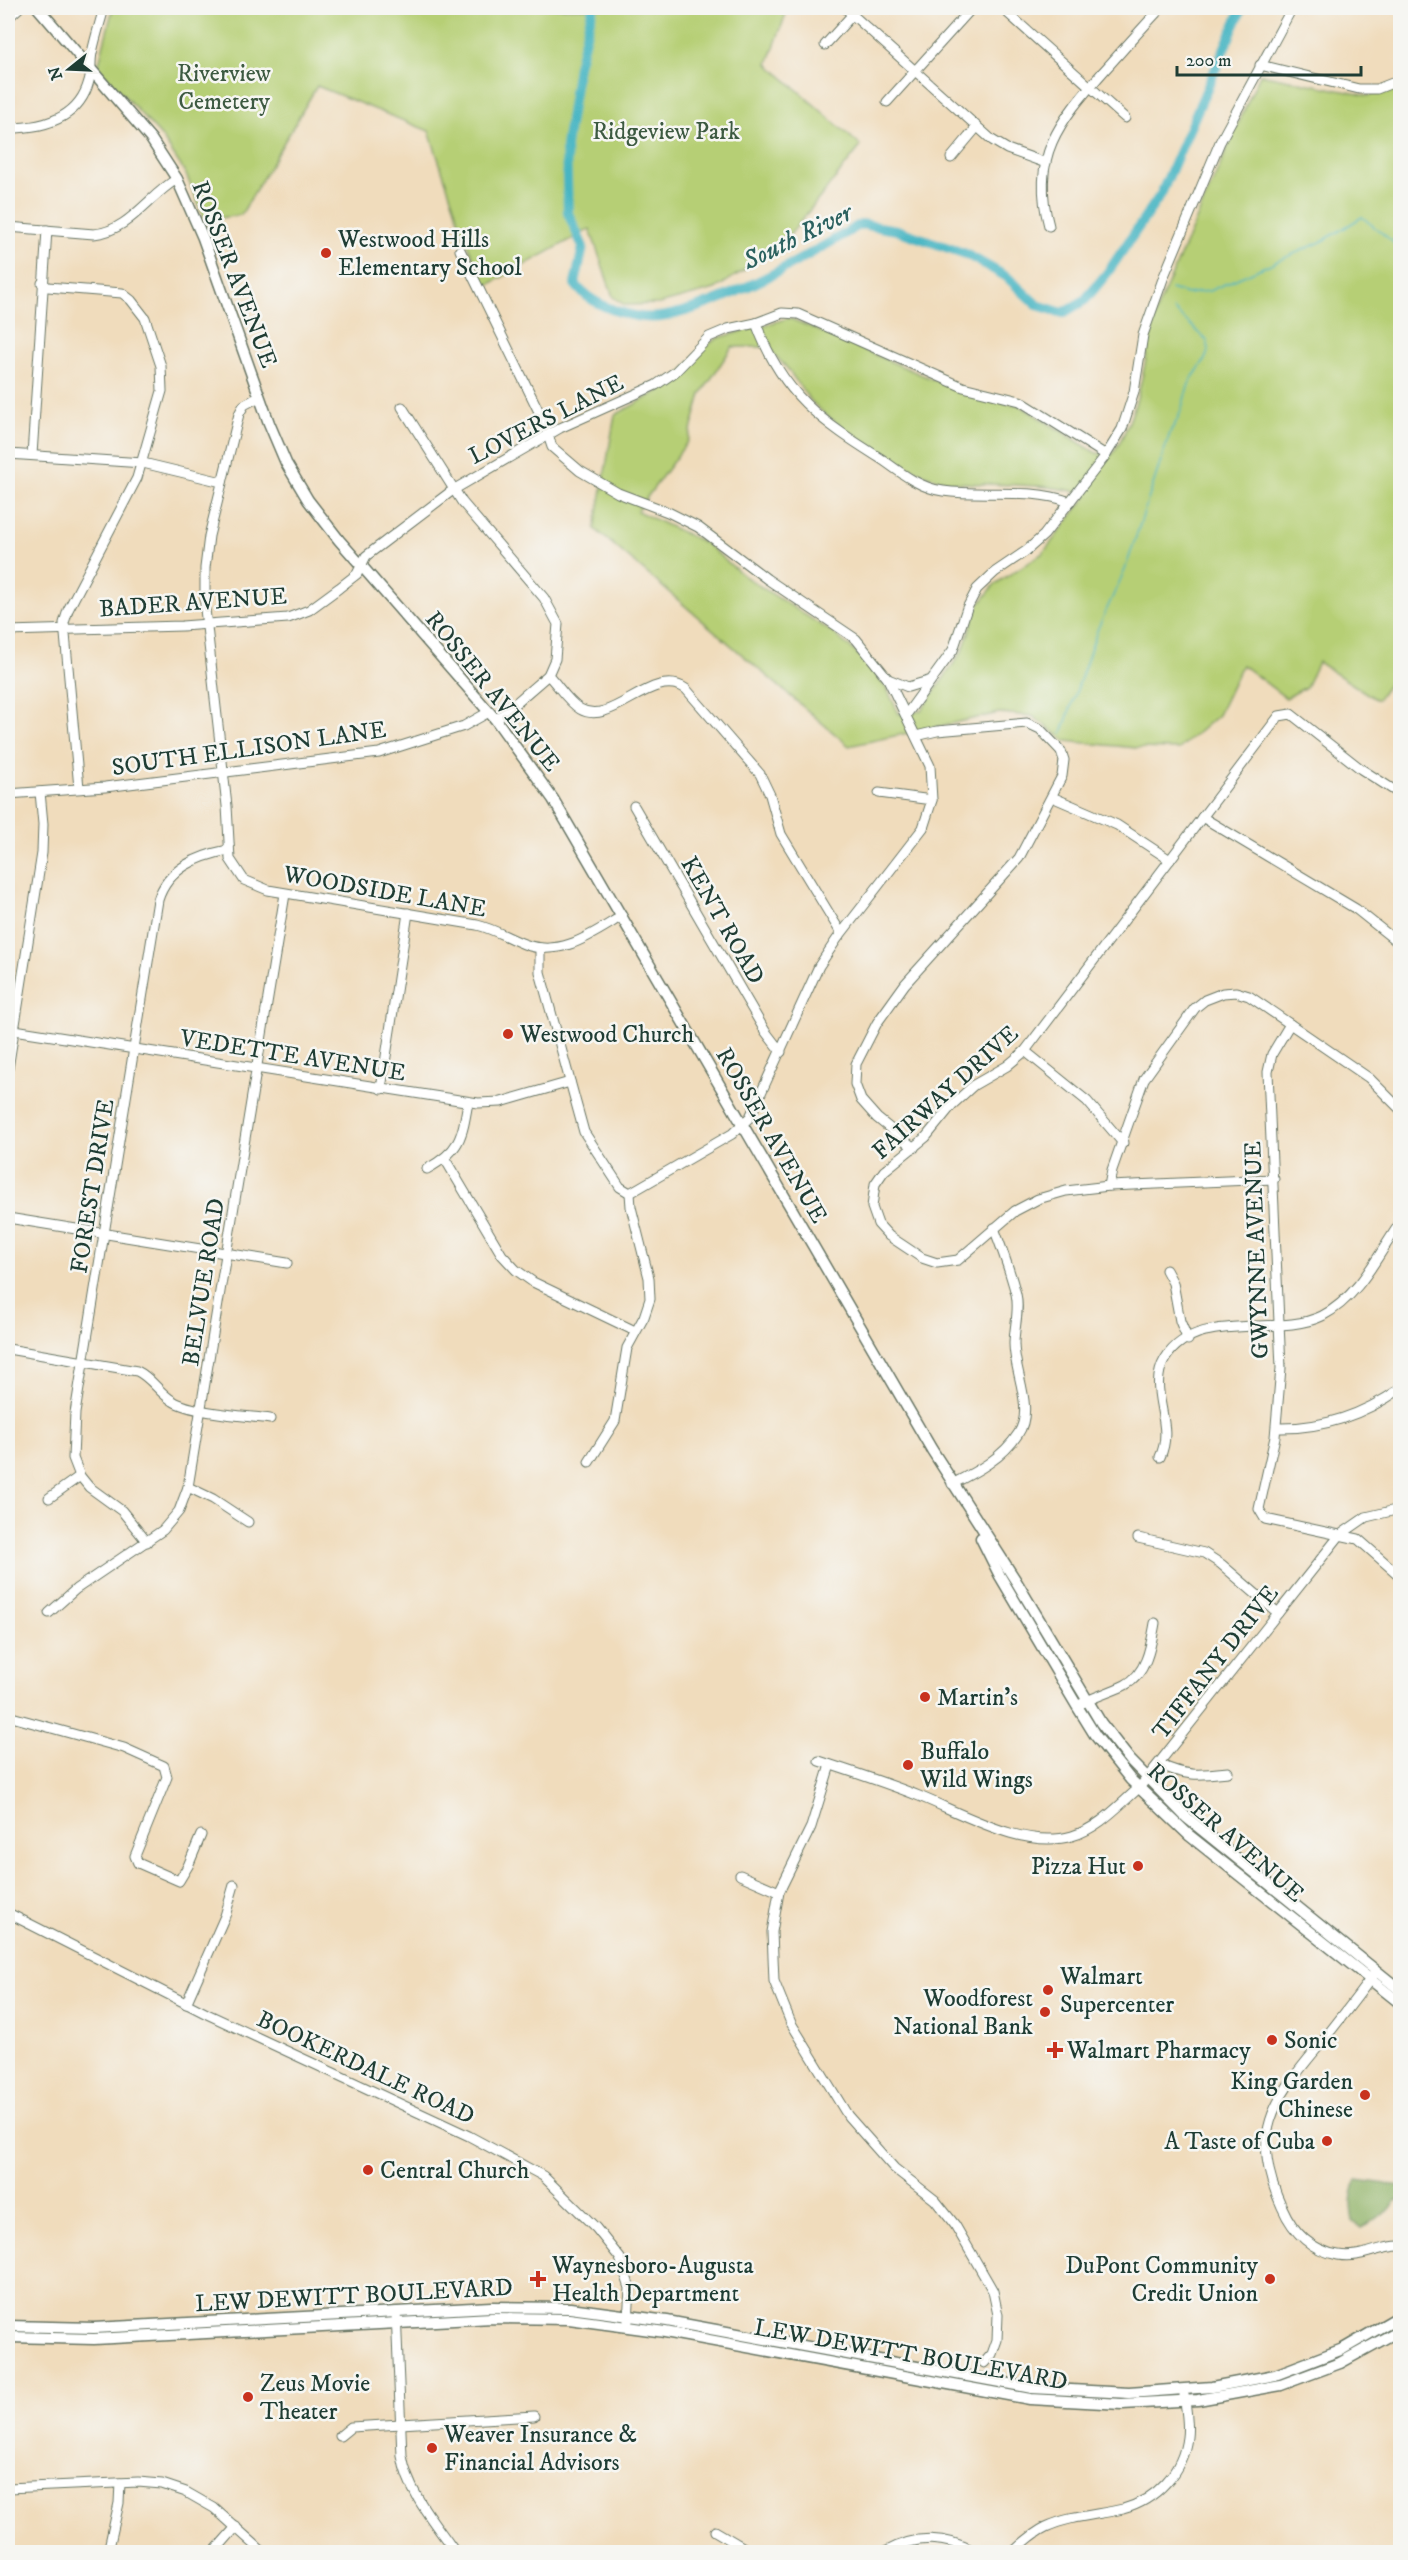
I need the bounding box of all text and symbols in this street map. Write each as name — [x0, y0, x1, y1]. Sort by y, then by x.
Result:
north arrow — [39, 39, 99, 99]
scale bar — [1177, 39, 1362, 77]
text: 200 m — [1186, 50, 1232, 72]
park label: Riverview Cemetery — [177, 59, 272, 117]
text: N — [44, 64, 67, 83]
park label: Ridgeview Park — [592, 117, 740, 147]
street label: ROSSER AVENUE — [185, 177, 284, 372]
water label: South River — [737, 196, 859, 278]
place label: Westwood Hills Elementary School — [337, 225, 522, 283]
marker: Westwood Hills Elementary School — [319, 246, 333, 260]
street label: LOVERS LANE — [464, 368, 629, 472]
street label: BADER AVENUE — [98, 581, 288, 625]
street label: ROSSER AVENUE — [418, 605, 566, 778]
street label: SOUTH ELLISON LANE — [110, 715, 388, 783]
street label: KENT ROAD — [673, 851, 771, 990]
street label: WOODSIDE LANE — [280, 859, 488, 925]
street label: FAIRWAY DRIVE — [866, 1019, 1025, 1166]
place label: Westwood Church — [519, 1020, 694, 1050]
street label: VEDETTE AVENUE — [177, 1023, 408, 1089]
marker: Westwood Church — [501, 1027, 515, 1041]
street label: ROSSER AVENUE — [709, 1042, 834, 1229]
street label: FOREST DRIVE — [64, 1097, 122, 1275]
street label: GWYNNE AVENUE — [1238, 1140, 1276, 1360]
street label: BELVUE ROAD — [176, 1196, 232, 1368]
street label: TIFFANY DRIVE — [1146, 1579, 1285, 1746]
place label: Martin's — [937, 1683, 1018, 1713]
marker: Martin's — [918, 1690, 932, 1704]
place label: Buffalo Wild Wings — [919, 1737, 1033, 1795]
street label: ROSSER AVENUE — [1141, 1756, 1310, 1909]
marker: Buffalo Wild Wings — [901, 1758, 915, 1772]
place label: Pizza Hut — [1031, 1852, 1126, 1882]
marker: Pizza Hut — [1131, 1859, 1145, 1873]
place label: Walmart Supercenter — [1059, 1962, 1174, 2020]
marker: Walmart Supercenter — [1041, 1983, 1055, 1997]
place label: Woodforest National Bank — [893, 1984, 1033, 2042]
street label: BOOKERDALE ROAD — [252, 2004, 479, 2132]
marker: Woodforest National Bank — [1038, 2005, 1052, 2019]
place label: Sonic — [1284, 2026, 1337, 2056]
marker: Sonic — [1265, 2033, 1279, 2047]
place label: Walmart Pharmacy — [1066, 2036, 1251, 2066]
marker: Walmart Pharmacy — [1048, 2043, 1062, 2057]
place label: King Garden Chinese — [1230, 2067, 1353, 2125]
marker: King Garden Chinese — [1358, 2088, 1372, 2102]
place label: A Taste of Cuba — [1164, 2127, 1316, 2157]
marker: A Taste of Cuba — [1320, 2134, 1334, 2148]
place label: Central Church — [380, 2156, 530, 2186]
marker: Central Church — [361, 2163, 375, 2177]
place label: Waynesboro-Augusta Health Department — [551, 2251, 754, 2309]
place label: DuPont Community Credit Union — [1065, 2251, 1259, 2309]
marker: Waynesboro-Augusta Health Department — [529, 2270, 547, 2288]
marker: DuPont Community Credit Union — [1263, 2272, 1277, 2286]
street label: LEW DEWITT BOULEVARD — [194, 2273, 514, 2319]
street label: LEW DEWITT BOULEVARD — [752, 2313, 1070, 2397]
place label: Zeus Movie Theater — [260, 2369, 370, 2427]
marker: Zeus Movie Theater — [241, 2390, 255, 2404]
place label: Weaver Insurance & Financial Advisors — [443, 2420, 637, 2478]
marker: Weaver Insurance & Financial Advisors — [425, 2441, 439, 2455]

